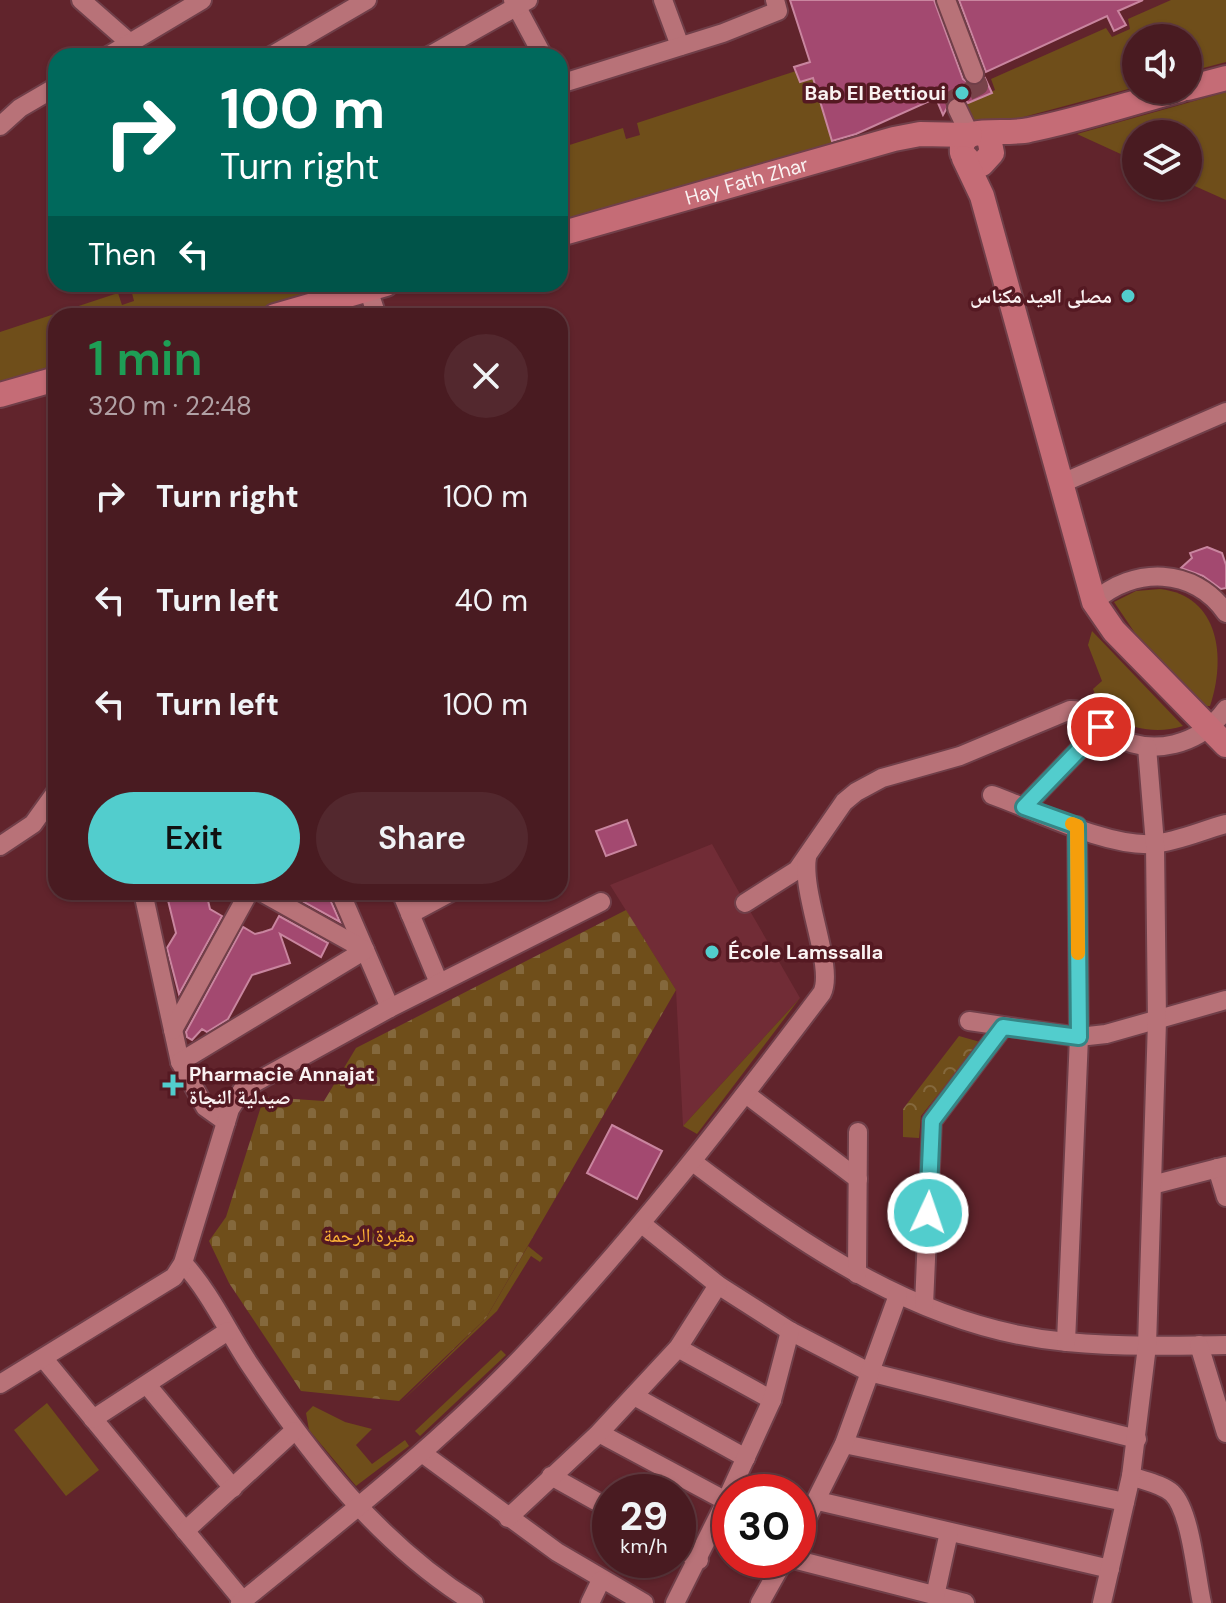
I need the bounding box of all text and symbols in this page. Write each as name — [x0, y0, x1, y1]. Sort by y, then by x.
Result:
map controls — [1122, 24, 1202, 200]
button: sound — [1122, 24, 1202, 104]
text: 100 m — [220, 72, 385, 145]
icon: right — [88, 80, 192, 184]
place label: Bab El Bettioui — [805, 80, 946, 106]
marker: Bab El Bettioui — [953, 84, 971, 102]
button: layers — [1122, 120, 1202, 200]
text: Turn right — [220, 143, 379, 190]
street label: Hay Fath Zhar — [682, 151, 811, 211]
icon: left — [172, 232, 216, 276]
text: Then — [88, 235, 156, 274]
place label: مصلى العيد مكناس — [970, 283, 1112, 309]
marker: مصلى العيد مكناس — [1119, 287, 1137, 305]
text: 1 min — [88, 327, 203, 390]
button: close — [444, 334, 528, 418]
text: 320 m · 22:48 — [88, 389, 252, 423]
icon: right — [88, 474, 132, 518]
text: Turn right — [156, 477, 299, 516]
text: 100 m — [443, 477, 528, 516]
icon: left — [88, 578, 132, 622]
text: Turn left — [156, 581, 279, 620]
text: 40 m — [455, 581, 528, 620]
icon: left — [88, 682, 132, 726]
text: Turn left — [156, 685, 279, 724]
text: 100 m — [443, 685, 528, 724]
pin — [1067, 693, 1135, 761]
icon: arrive — [1079, 705, 1123, 749]
button: Exit — [88, 792, 300, 884]
button: Share — [316, 792, 528, 884]
place label: École Lamssalla — [728, 939, 883, 965]
marker: École Lamssalla — [703, 943, 721, 961]
place label: Pharmacie Annajat صيدلية النجاة — [189, 1061, 375, 1110]
marker: Pharmacie Annajat صيدلية النجاة — [164, 1076, 182, 1094]
position arrow — [886, 1171, 970, 1255]
park label: مقبرة الرحمة — [323, 1222, 415, 1248]
speed limit sign: 30 — [712, 1474, 816, 1578]
text: 29 — [620, 1490, 668, 1542]
text: km/h — [620, 1533, 668, 1559]

